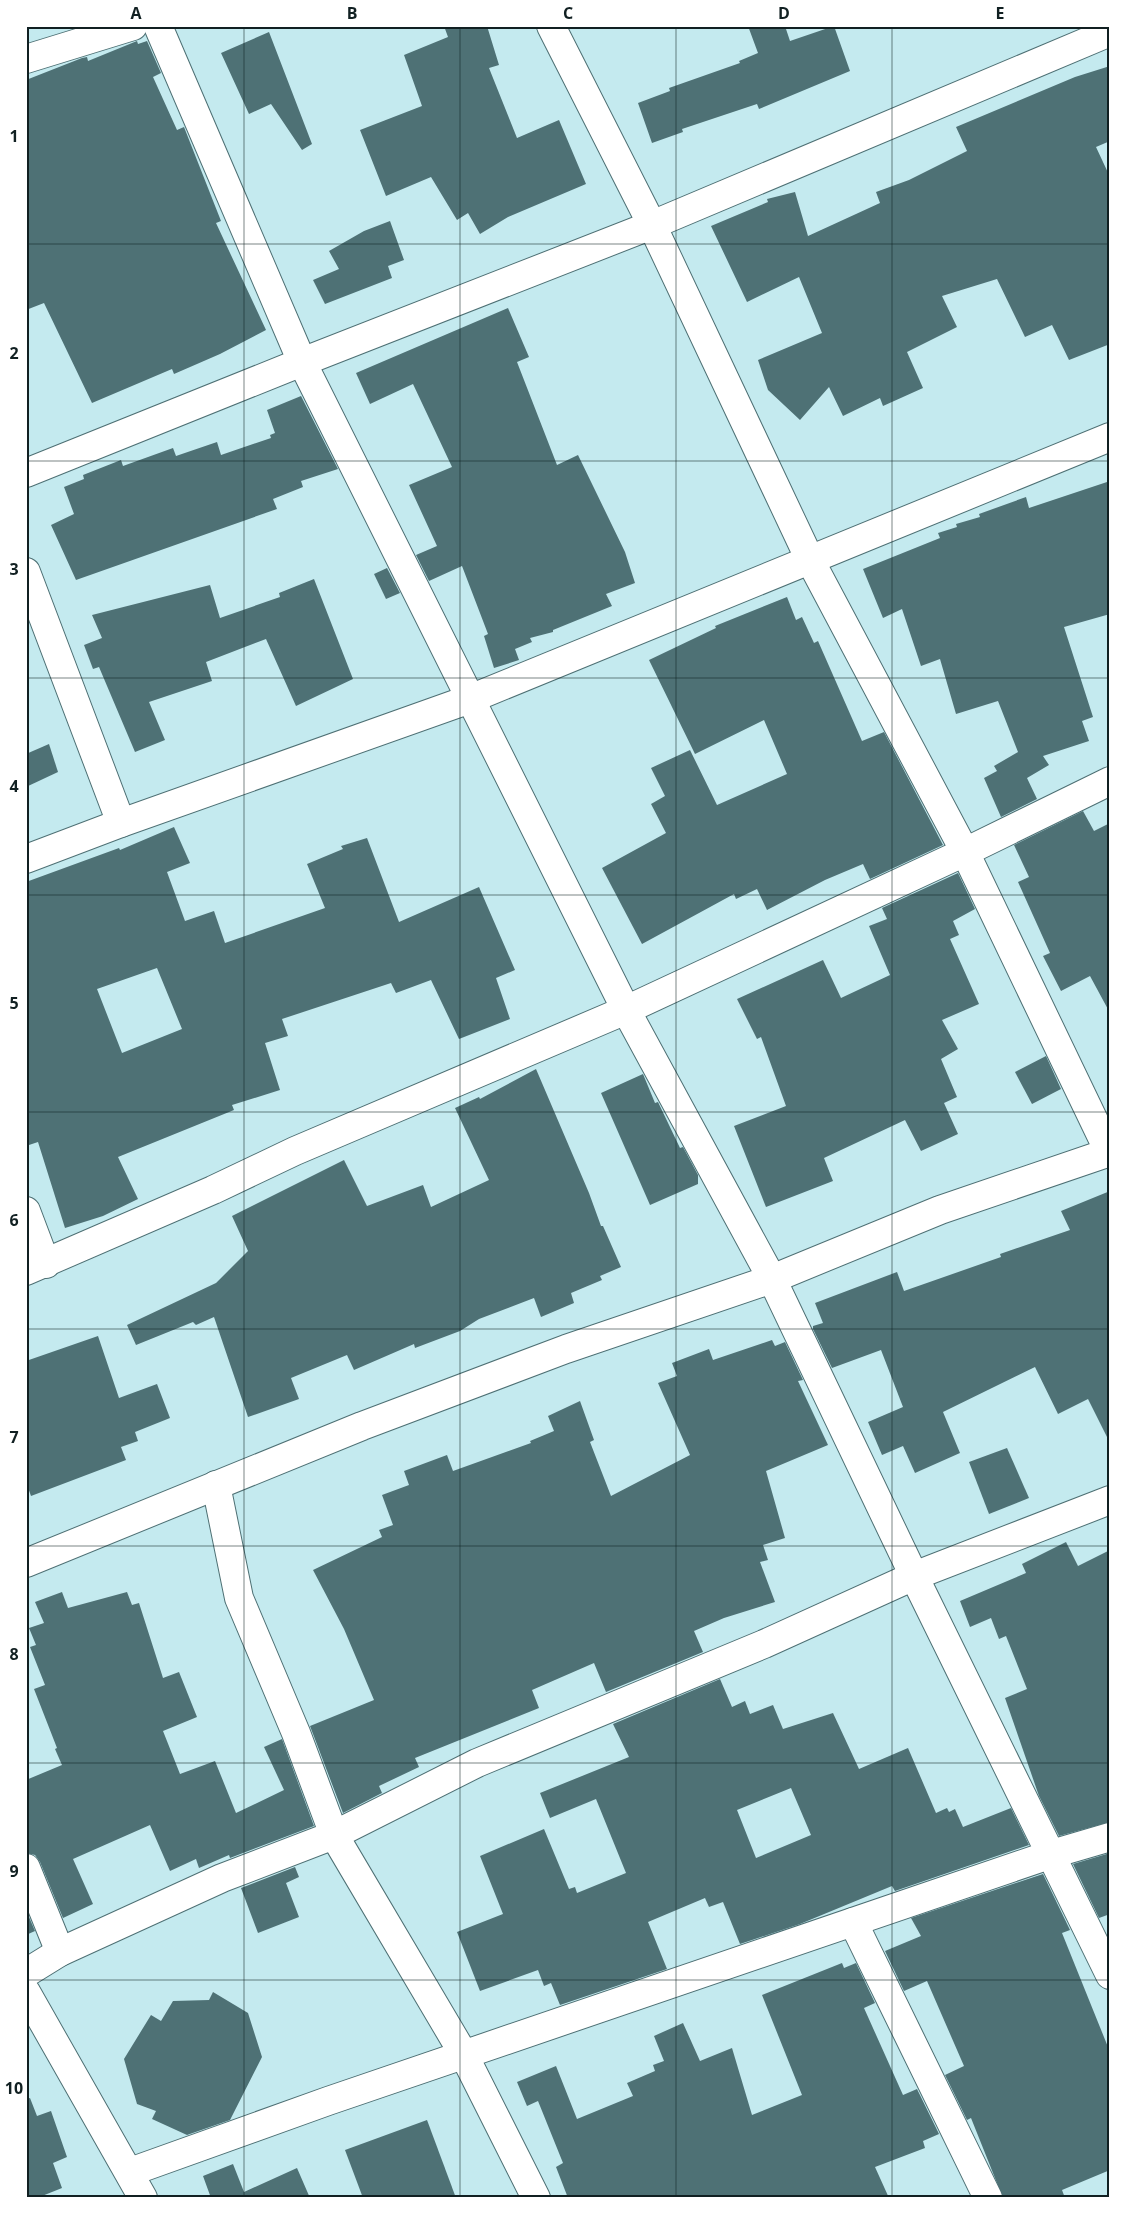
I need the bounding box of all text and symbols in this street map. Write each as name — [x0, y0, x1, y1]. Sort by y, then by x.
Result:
text: A — [130, 2, 142, 24]
text: B — [347, 2, 357, 24]
text: C — [563, 2, 573, 24]
text: D — [778, 2, 790, 24]
text: E — [996, 2, 1005, 24]
text: 1 — [9, 125, 19, 147]
text: 2 — [9, 342, 19, 364]
text: 3 — [9, 558, 19, 580]
text: 4 — [9, 775, 19, 797]
text: 5 — [9, 992, 19, 1014]
text: 6 — [9, 1209, 19, 1231]
text: 7 — [9, 1426, 19, 1448]
text: 8 — [9, 1643, 19, 1665]
text: 9 — [9, 1860, 19, 1882]
text: 10 — [5, 2077, 23, 2099]

